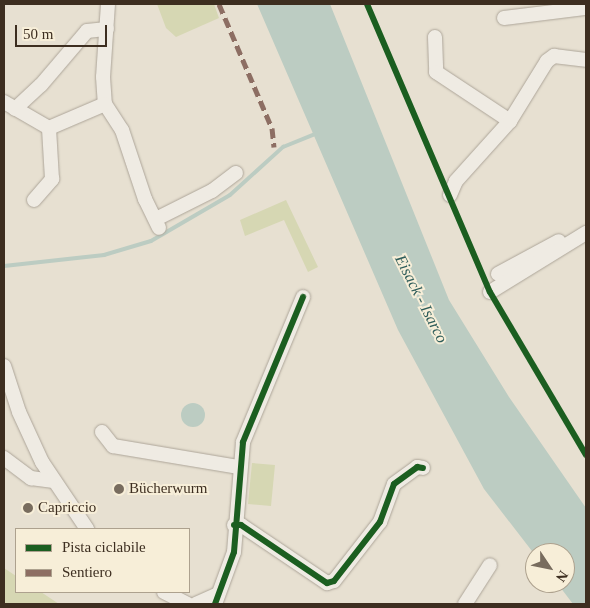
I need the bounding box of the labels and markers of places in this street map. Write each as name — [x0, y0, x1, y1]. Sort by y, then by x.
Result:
place label: Bücherwurm — [129, 480, 207, 498]
marker: Bücherwurm — [113, 483, 125, 495]
place label: Capriccio — [38, 499, 96, 517]
marker: Capriccio — [22, 502, 34, 514]

